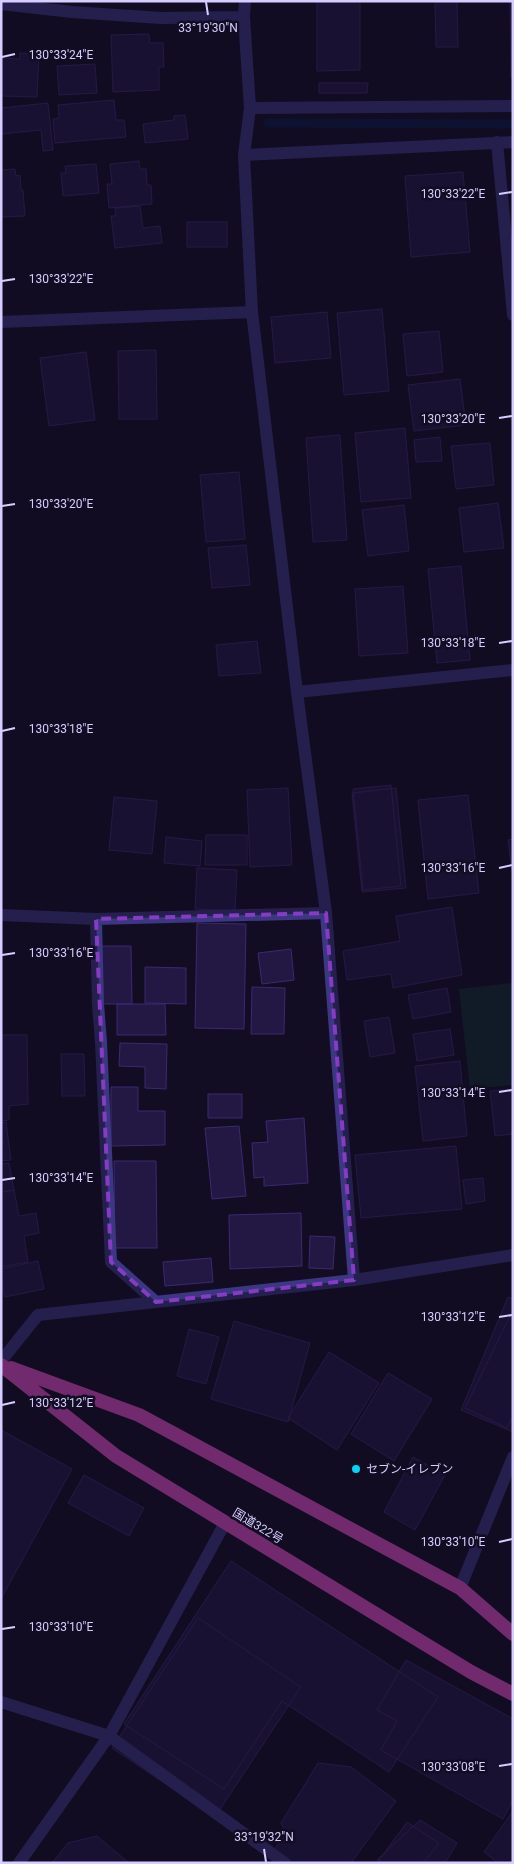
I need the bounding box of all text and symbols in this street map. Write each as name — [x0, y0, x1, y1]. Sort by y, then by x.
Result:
text: 33°19'30"N — [178, 21, 238, 35]
text: 130°33'24"E — [29, 48, 93, 62]
text: 130°33'22"E — [421, 187, 485, 201]
text: 130°33'22"E — [29, 272, 93, 286]
text: 130°33'20"E — [421, 412, 485, 426]
text: 130°33'20"E — [29, 497, 93, 511]
text: 130°33'18"E — [421, 636, 485, 650]
text: 130°33'18"E — [29, 722, 93, 736]
text: 130°33'16"E — [421, 861, 485, 875]
text: 130°33'16"E — [29, 946, 93, 960]
text: 130°33'14"E — [421, 1086, 485, 1100]
text: 130°33'14"E — [29, 1171, 93, 1185]
text: 130°33'12"E — [421, 1310, 485, 1324]
text: 130°33'12"E — [29, 1396, 93, 1410]
place label: セブン-イレブン — [366, 1462, 453, 1476]
marker: セブン-イレブン — [350, 1463, 362, 1475]
street label: 国道322号 — [230, 1506, 286, 1546]
text: 130°33'10"E — [421, 1535, 485, 1549]
text: 130°33'10"E — [29, 1620, 93, 1634]
text: 130°33'08"E — [421, 1760, 485, 1774]
text: 33°19'32"N — [234, 1830, 294, 1844]

